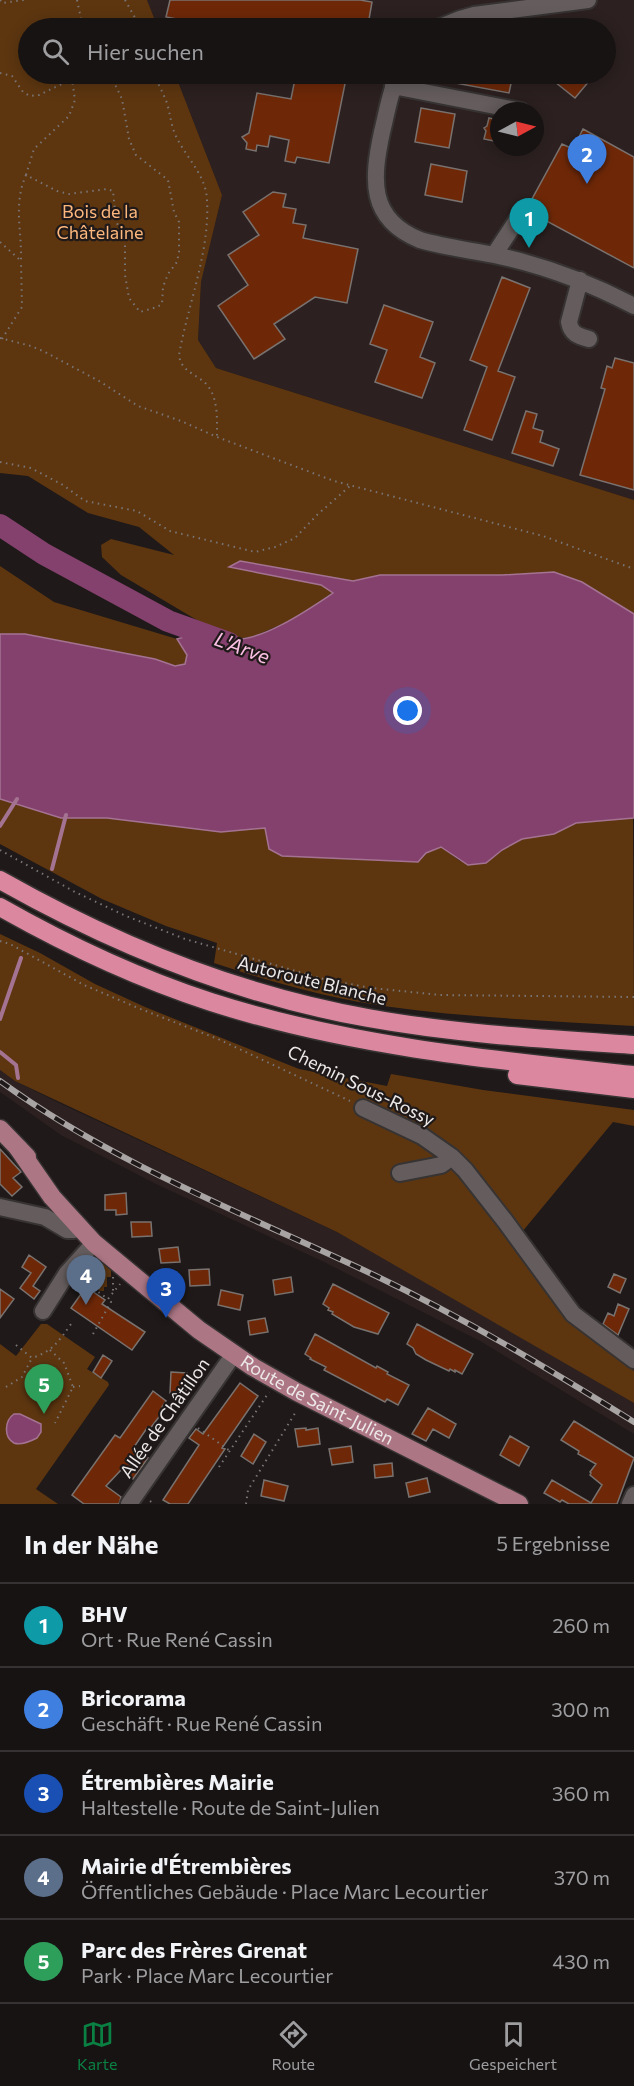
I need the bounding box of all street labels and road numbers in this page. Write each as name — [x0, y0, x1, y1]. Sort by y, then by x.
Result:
street label: Autoroute Blanche — [235, 951, 389, 1009]
street label: Chemin Sous-Rossy — [284, 1040, 439, 1130]
street label: Route de Saint-Julien — [237, 1350, 398, 1449]
street label: Allée de Châtillon — [115, 1353, 214, 1482]

